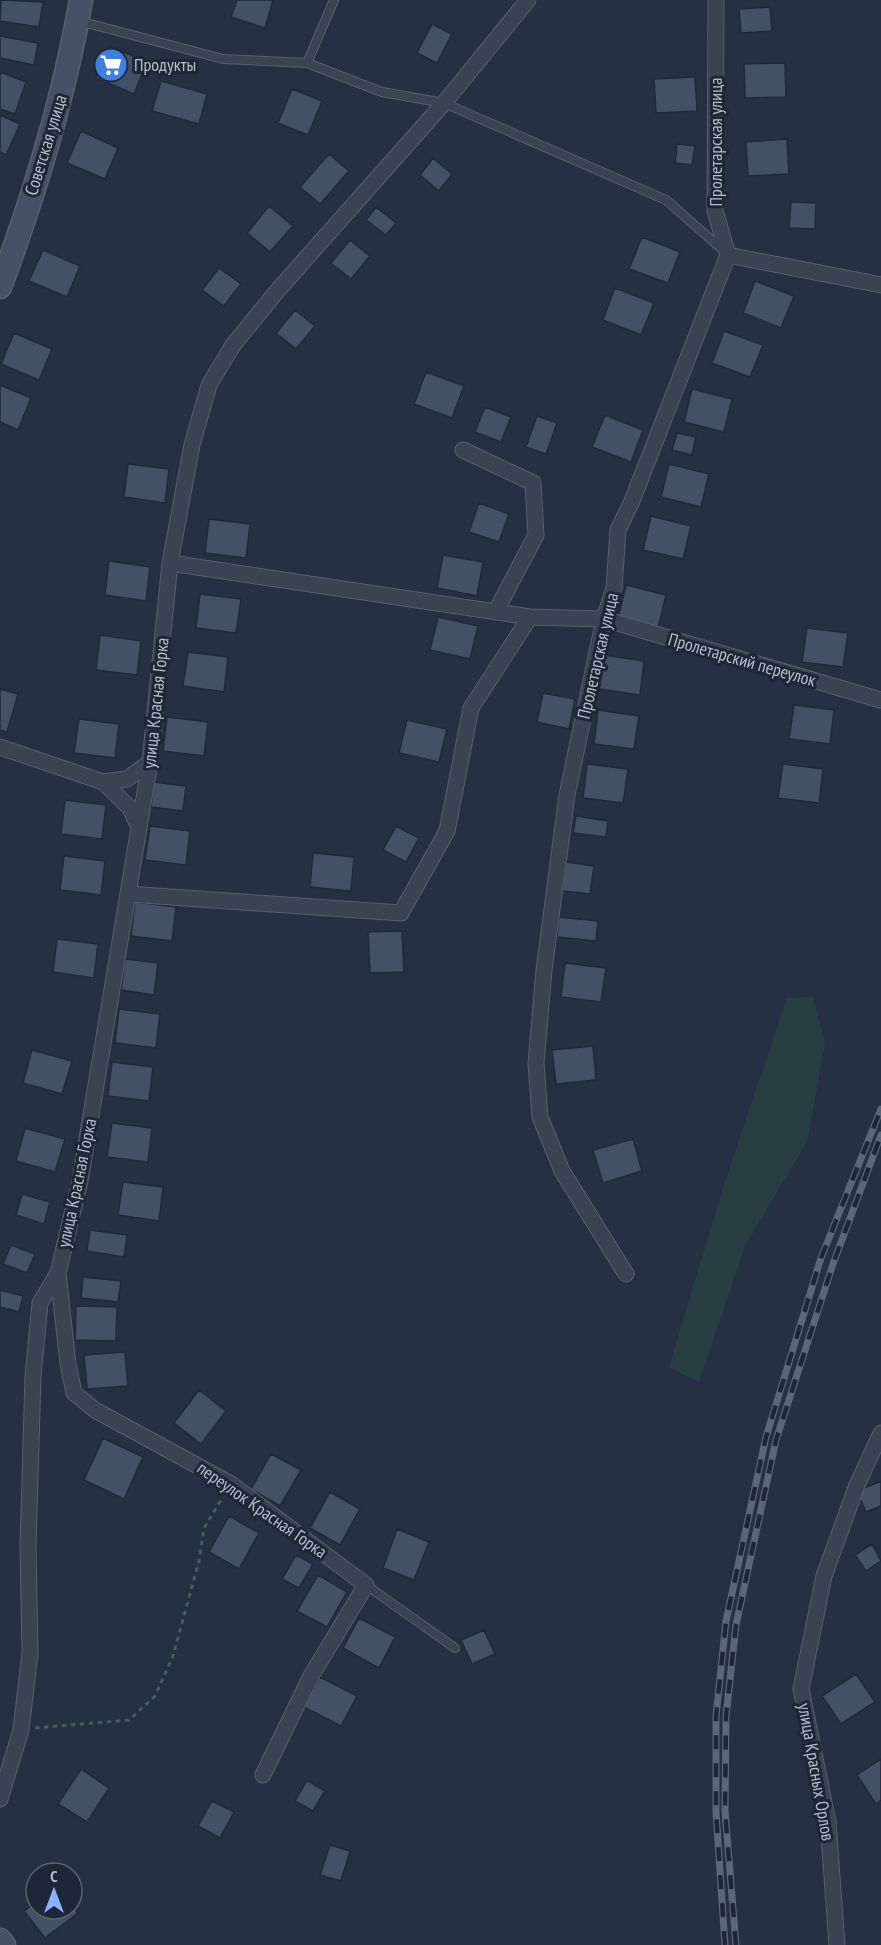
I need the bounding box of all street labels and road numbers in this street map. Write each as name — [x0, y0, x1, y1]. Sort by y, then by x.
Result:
street label: Пролетарская улица — [704, 78, 727, 206]
street label: Советская улица — [19, 92, 72, 198]
street label: Пролетарская улица — [572, 591, 623, 721]
street label: Пролетарский переулок — [666, 627, 819, 692]
street label: улица Красная Горка — [137, 636, 174, 770]
street label: улица Красная Горка — [52, 1116, 101, 1250]
street label: переулок Красная Горка — [193, 1456, 332, 1563]
street label: улица Красных Орлов — [793, 1701, 840, 1843]

